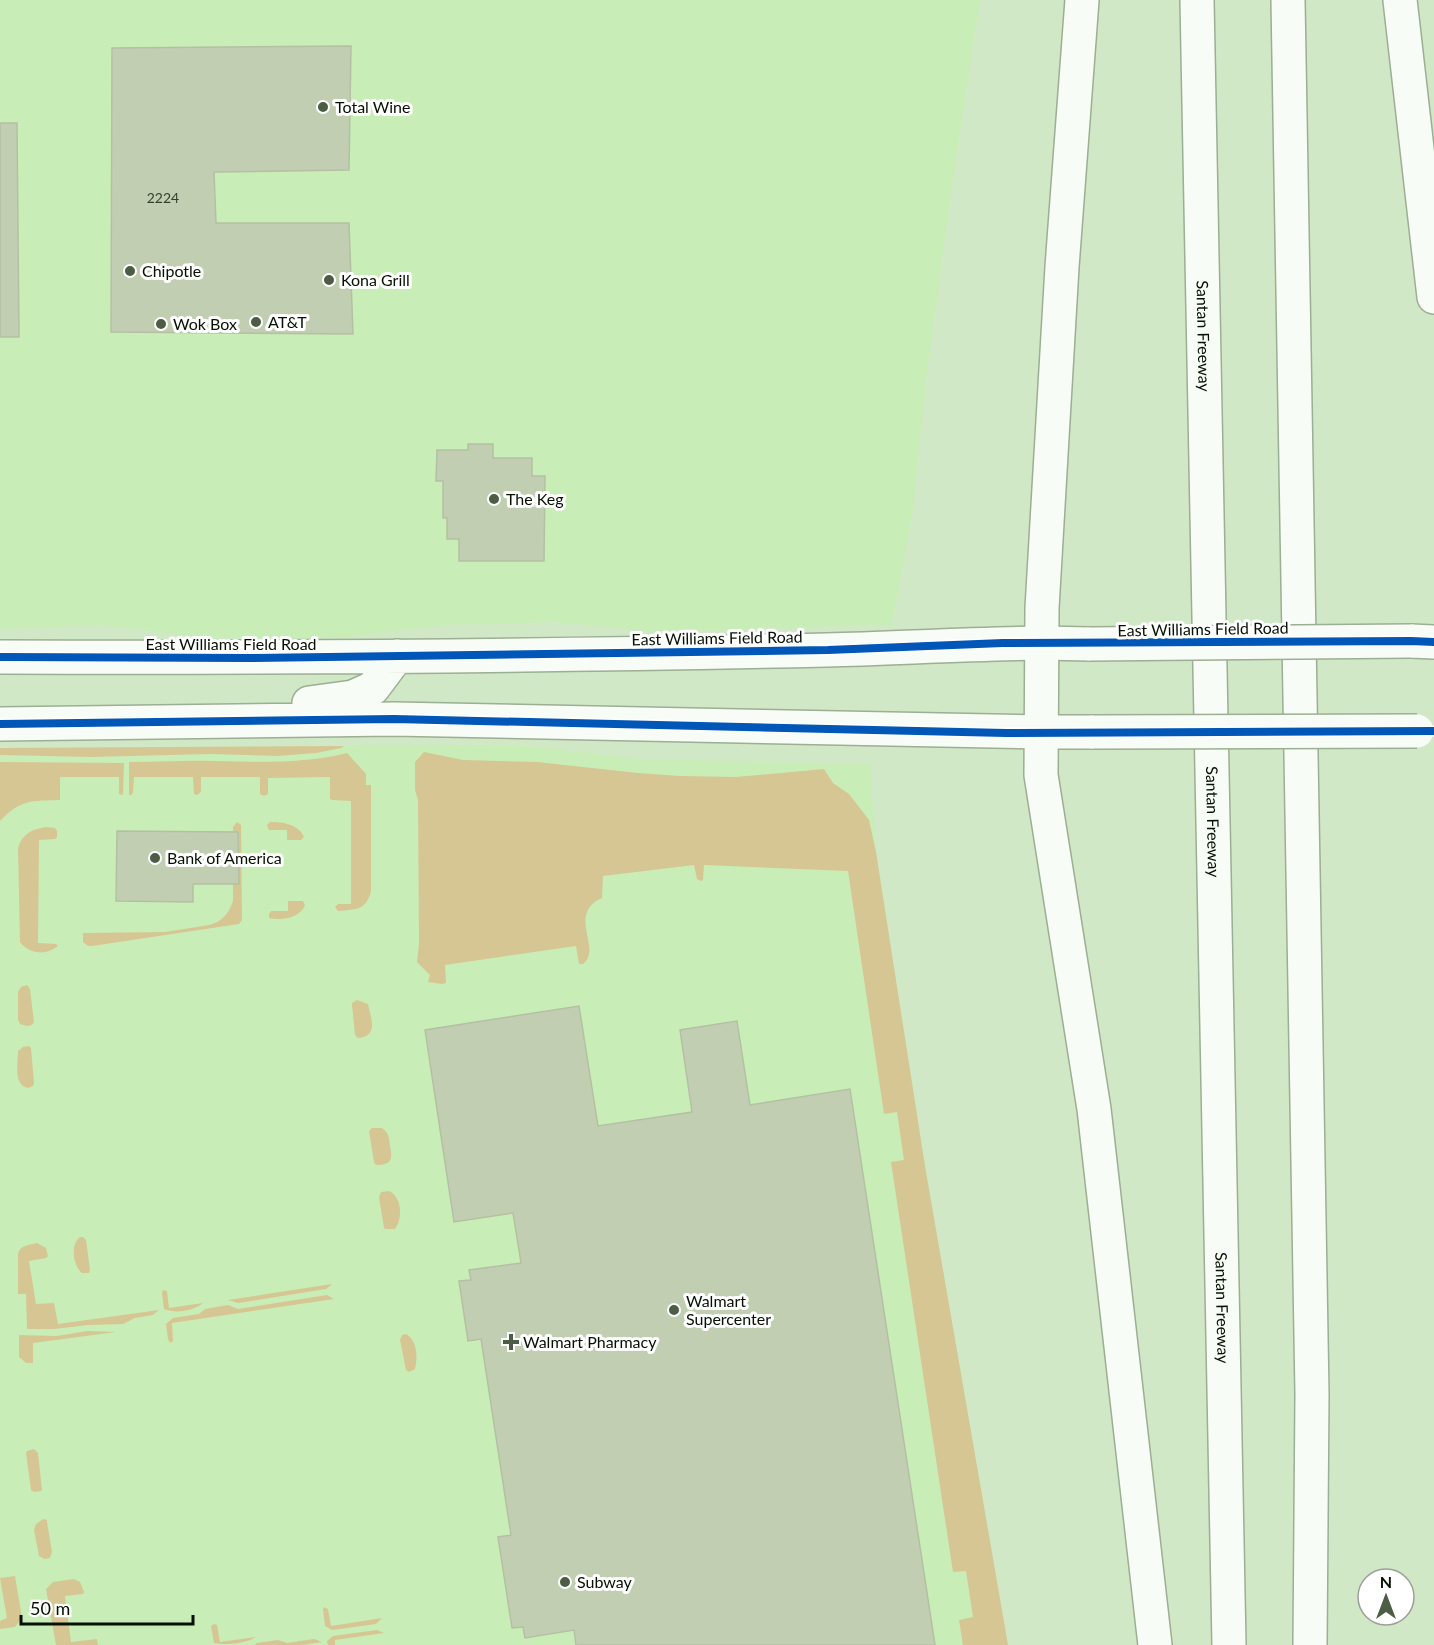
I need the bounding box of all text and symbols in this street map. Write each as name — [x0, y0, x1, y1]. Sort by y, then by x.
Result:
place label: Total Wine — [335, 97, 411, 116]
marker: Total Wine — [316, 100, 330, 114]
house number: 2224 — [147, 189, 179, 206]
place label: Chipotle — [142, 261, 201, 280]
marker: Chipotle — [123, 264, 137, 278]
place label: Kona Grill — [341, 270, 410, 289]
marker: Kona Grill — [322, 273, 336, 287]
street label: Santan Freeway — [1193, 280, 1215, 393]
place label: AT&T — [268, 312, 307, 331]
place label: Wok Box — [173, 314, 237, 333]
marker: AT&T — [249, 315, 263, 329]
marker: Wok Box — [154, 317, 168, 331]
place label: The Keg — [506, 489, 564, 508]
marker: The Keg — [487, 492, 501, 506]
street label: East Williams Field Road — [1117, 618, 1289, 639]
street label: East Williams Field Road — [631, 627, 803, 648]
street label: East Williams Field Road — [145, 634, 317, 653]
street label: Santan Freeway — [1203, 766, 1224, 878]
place label: Bank of America — [167, 848, 282, 867]
marker: Bank of America — [148, 851, 162, 865]
street label: Santan Freeway — [1212, 1252, 1234, 1364]
place label: Walmart Supercenter — [686, 1291, 771, 1328]
marker: Walmart Supercenter — [667, 1303, 681, 1317]
place label: Walmart Pharmacy — [523, 1332, 657, 1351]
marker: Walmart Pharmacy — [504, 1335, 518, 1349]
north arrow — [1356, 1567, 1416, 1627]
place label: Subway — [577, 1572, 633, 1591]
text: N — [1380, 1572, 1392, 1591]
marker: Subway — [558, 1575, 572, 1589]
scale bar — [21, 1588, 194, 1626]
text: 50 m — [30, 1597, 70, 1619]

